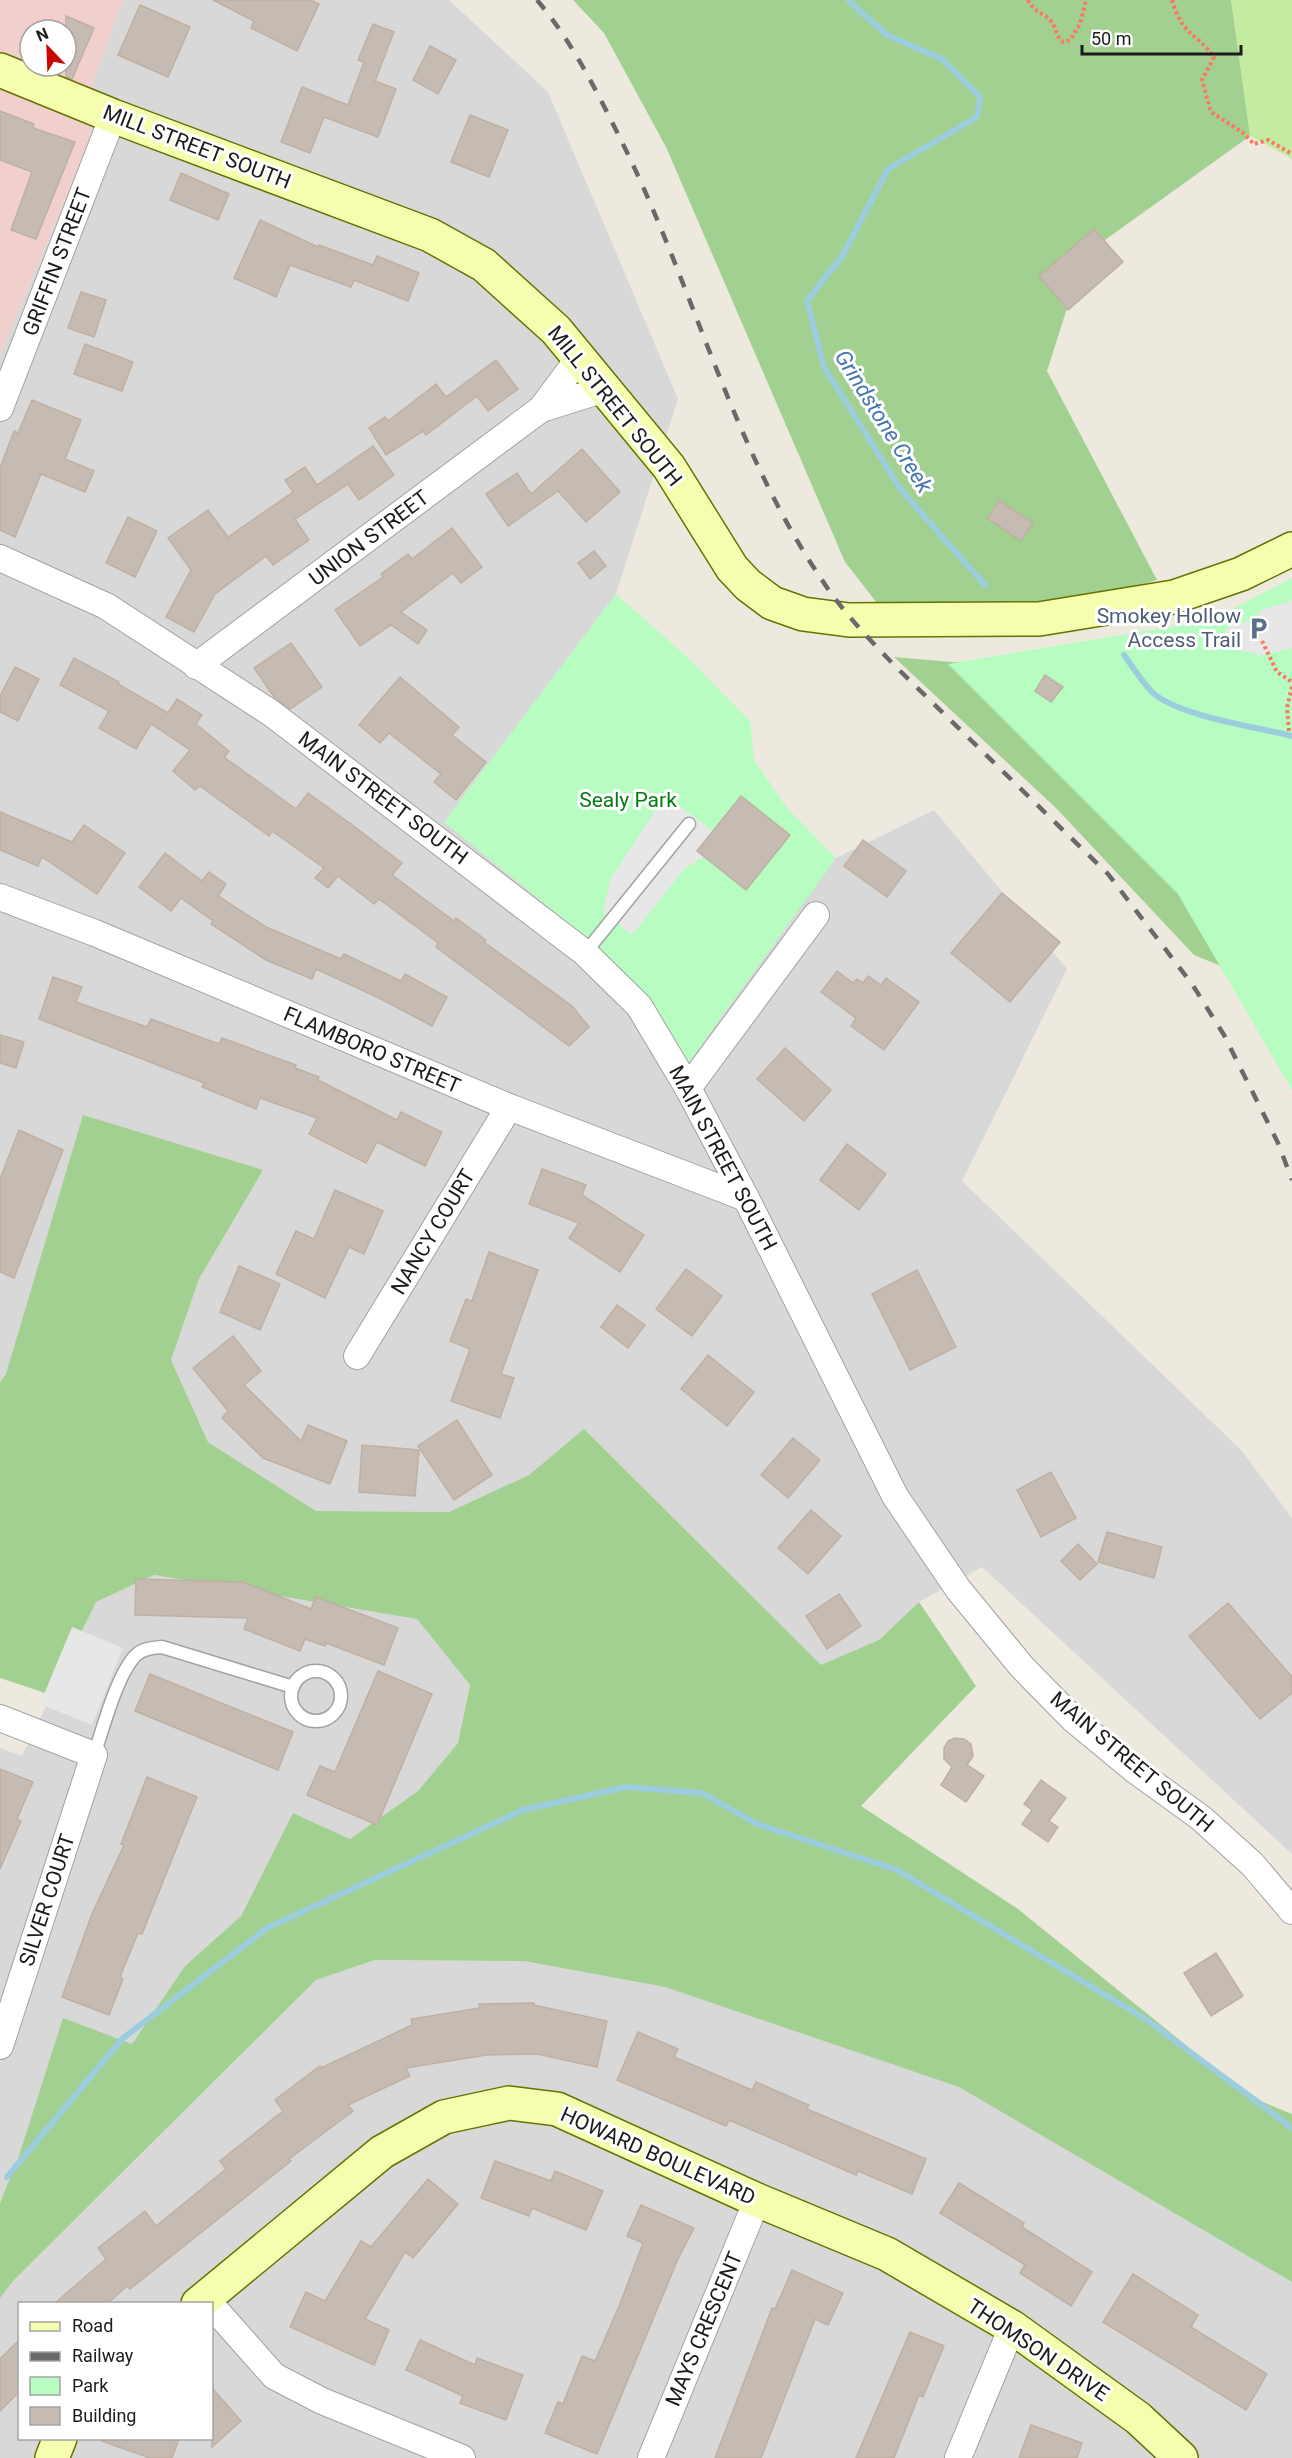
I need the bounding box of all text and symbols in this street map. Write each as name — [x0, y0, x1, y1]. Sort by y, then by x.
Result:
north arrow — [18, 18, 78, 78]
scale bar — [1082, 18, 1241, 56]
text: N — [33, 24, 51, 46]
text: 50 m — [1091, 28, 1131, 49]
street label: MILL STREET SOUTH — [100, 100, 294, 194]
street label: GRIFFIN STREET — [18, 184, 96, 339]
street label: MILL STREET SOUTH — [543, 321, 687, 491]
water label: Grindstone Creek — [830, 345, 938, 498]
street label: UNION STREET — [304, 485, 434, 591]
place label: Smokey Hollow Access Trail — [1097, 604, 1241, 652]
parking icon: Smokey Hollow Access Trail — [1246, 615, 1272, 641]
street label: MAIN STREET SOUTH — [294, 727, 472, 869]
park label: Sealy Park — [579, 788, 677, 812]
street label: FLAMBORO STREET — [280, 1002, 464, 1098]
street label: MAIN STREET SOUTH — [664, 1062, 782, 1254]
street label: NANCY COURT — [386, 1165, 480, 1299]
street label: MAIN STREET SOUTH — [1046, 1687, 1218, 1837]
street label: SILVER COURT — [14, 1830, 80, 1969]
street label: HOWARD BOULEVARD — [557, 2102, 759, 2210]
street label: MAYS CRESCENT — [661, 2248, 748, 2410]
street label: THOMSON DRIVE — [963, 2294, 1113, 2406]
legend — [18, 2302, 213, 2440]
text: Road — [72, 2315, 113, 2336]
text: Railway — [72, 2345, 134, 2366]
text: Park — [72, 2375, 109, 2396]
text: Building — [72, 2405, 136, 2426]

